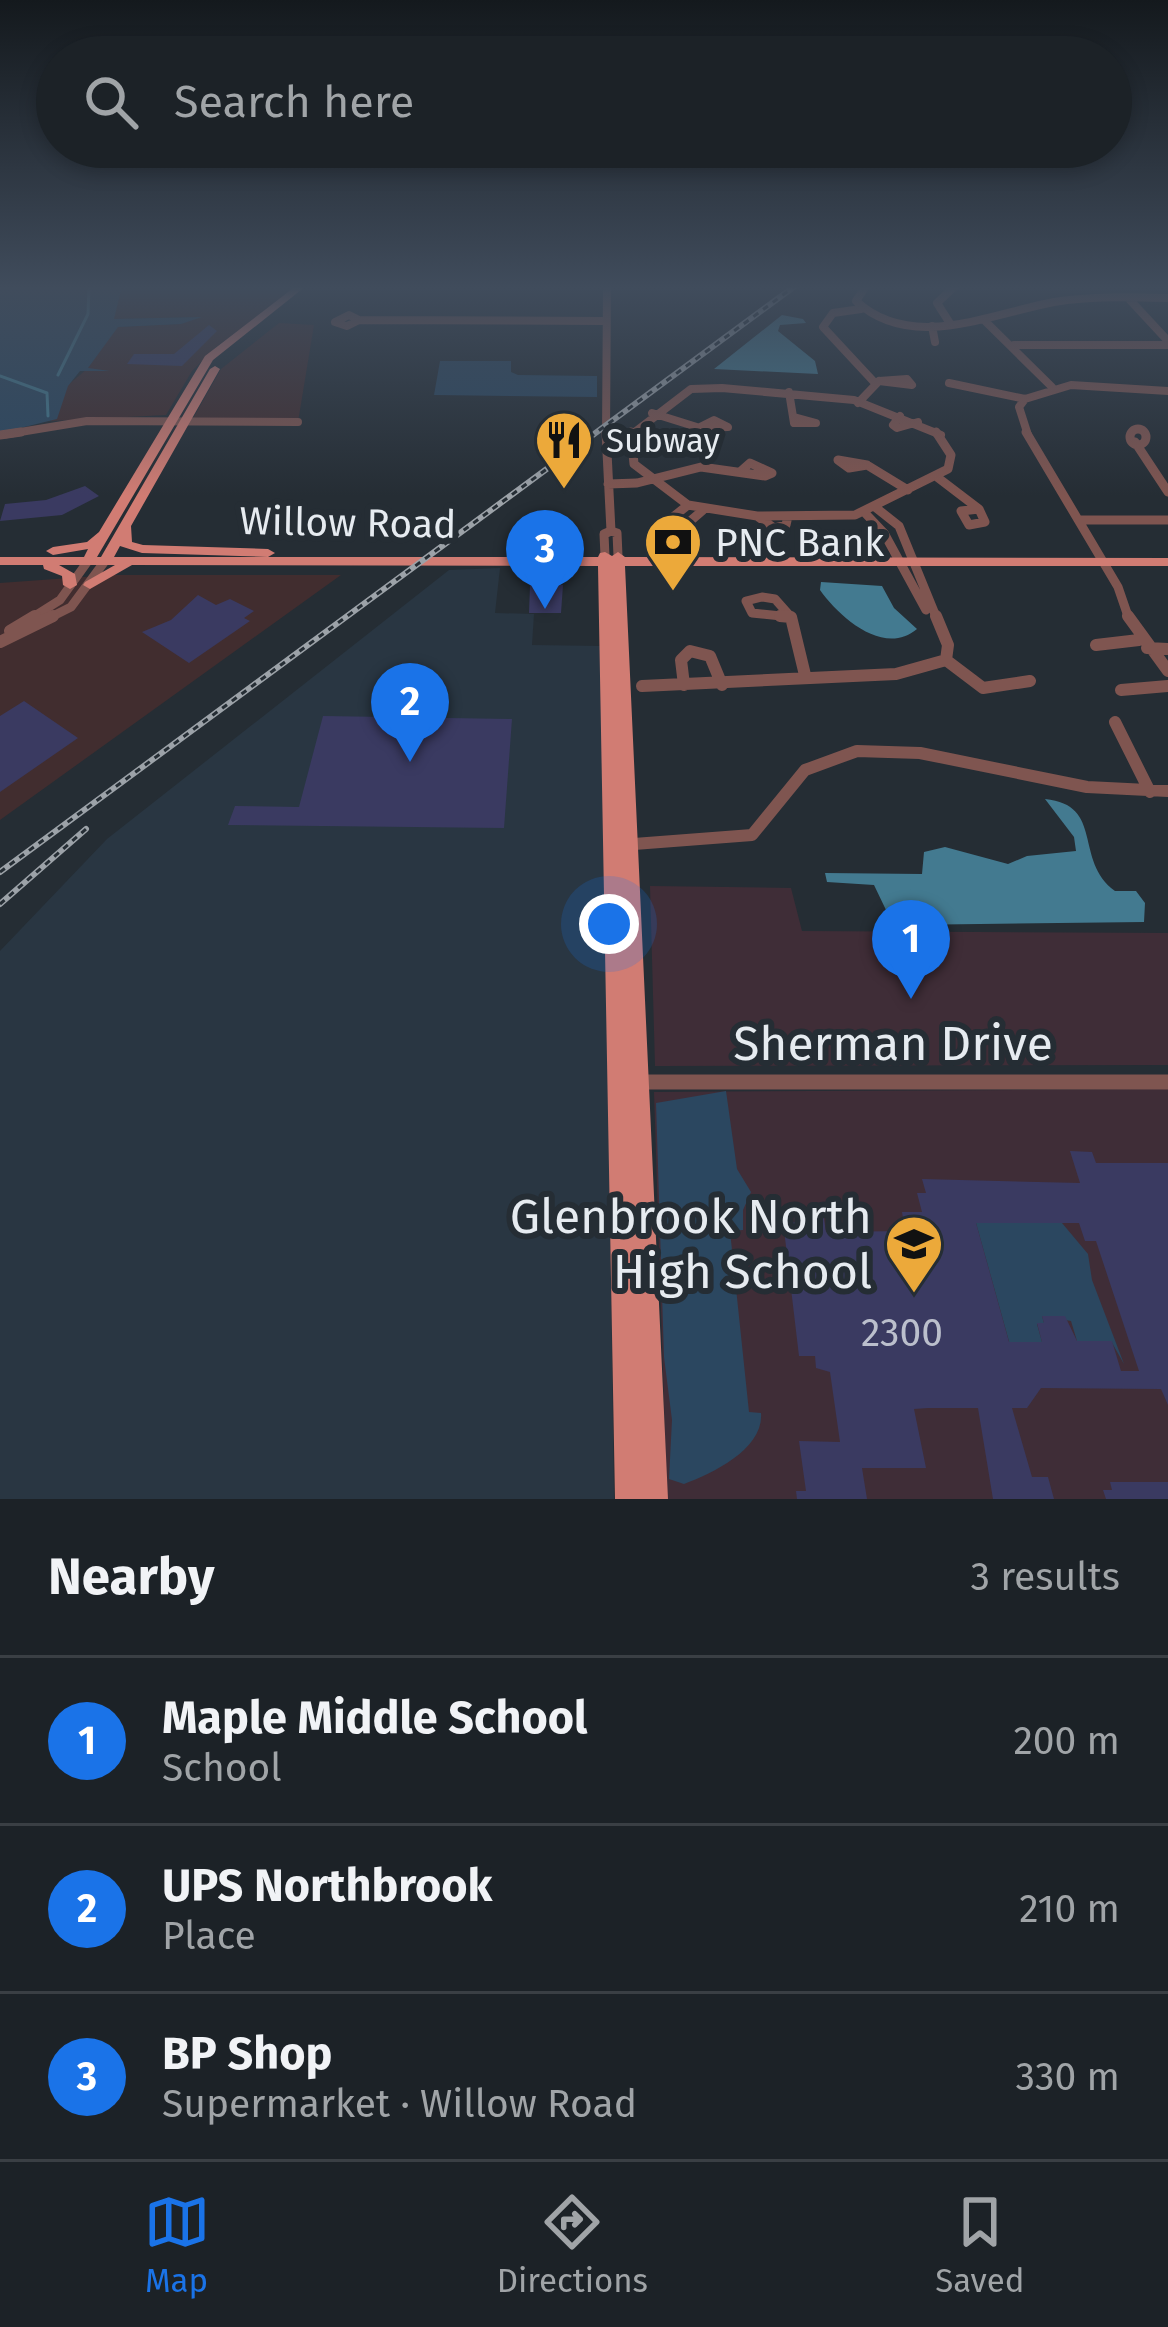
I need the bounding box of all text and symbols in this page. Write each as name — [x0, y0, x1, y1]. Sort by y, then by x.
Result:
search box — [36, 36, 1132, 168]
icon: search — [78, 69, 144, 135]
text: Search here — [174, 75, 414, 129]
restaurant icon: Subway — [533, 409, 595, 491]
place label: Subway — [606, 421, 720, 461]
street label: Willow Road — [239, 498, 457, 548]
pin: 3 — [506, 510, 584, 609]
bank icon: PNC Bank — [642, 511, 704, 593]
place label: PNC Bank — [715, 520, 884, 566]
pin: 2 — [371, 663, 449, 762]
your location — [579, 894, 639, 954]
pin: 1 — [872, 900, 950, 999]
street label: Sherman Drive — [733, 1015, 1053, 1073]
place label: Glenbrook North High School — [510, 1188, 872, 1301]
school or university icon: Glenbrook North High School — [883, 1213, 945, 1295]
house number: 2300 — [861, 1310, 943, 1356]
text: Nearby — [48, 1546, 214, 1608]
text: 3 results — [970, 1554, 1120, 1600]
text: Maple Middle School — [162, 1691, 587, 1745]
text: 1 — [78, 1718, 96, 1764]
text: 200 m — [1013, 1718, 1120, 1764]
text: School — [162, 1745, 282, 1791]
text: UPS Northbrook — [162, 1859, 492, 1913]
text: 2 — [77, 1886, 97, 1932]
text: 210 m — [1019, 1886, 1120, 1932]
text: Place — [162, 1913, 256, 1959]
text: BP Shop — [162, 2027, 332, 2081]
text: 3 — [77, 2054, 97, 2100]
text: 330 m — [1016, 2054, 1120, 2100]
text: Supermarket · Willow Road — [162, 2081, 637, 2127]
tab: Map — [144, 2189, 210, 2301]
tab: Directions — [497, 2189, 648, 2301]
tab: Saved — [935, 2189, 1024, 2301]

